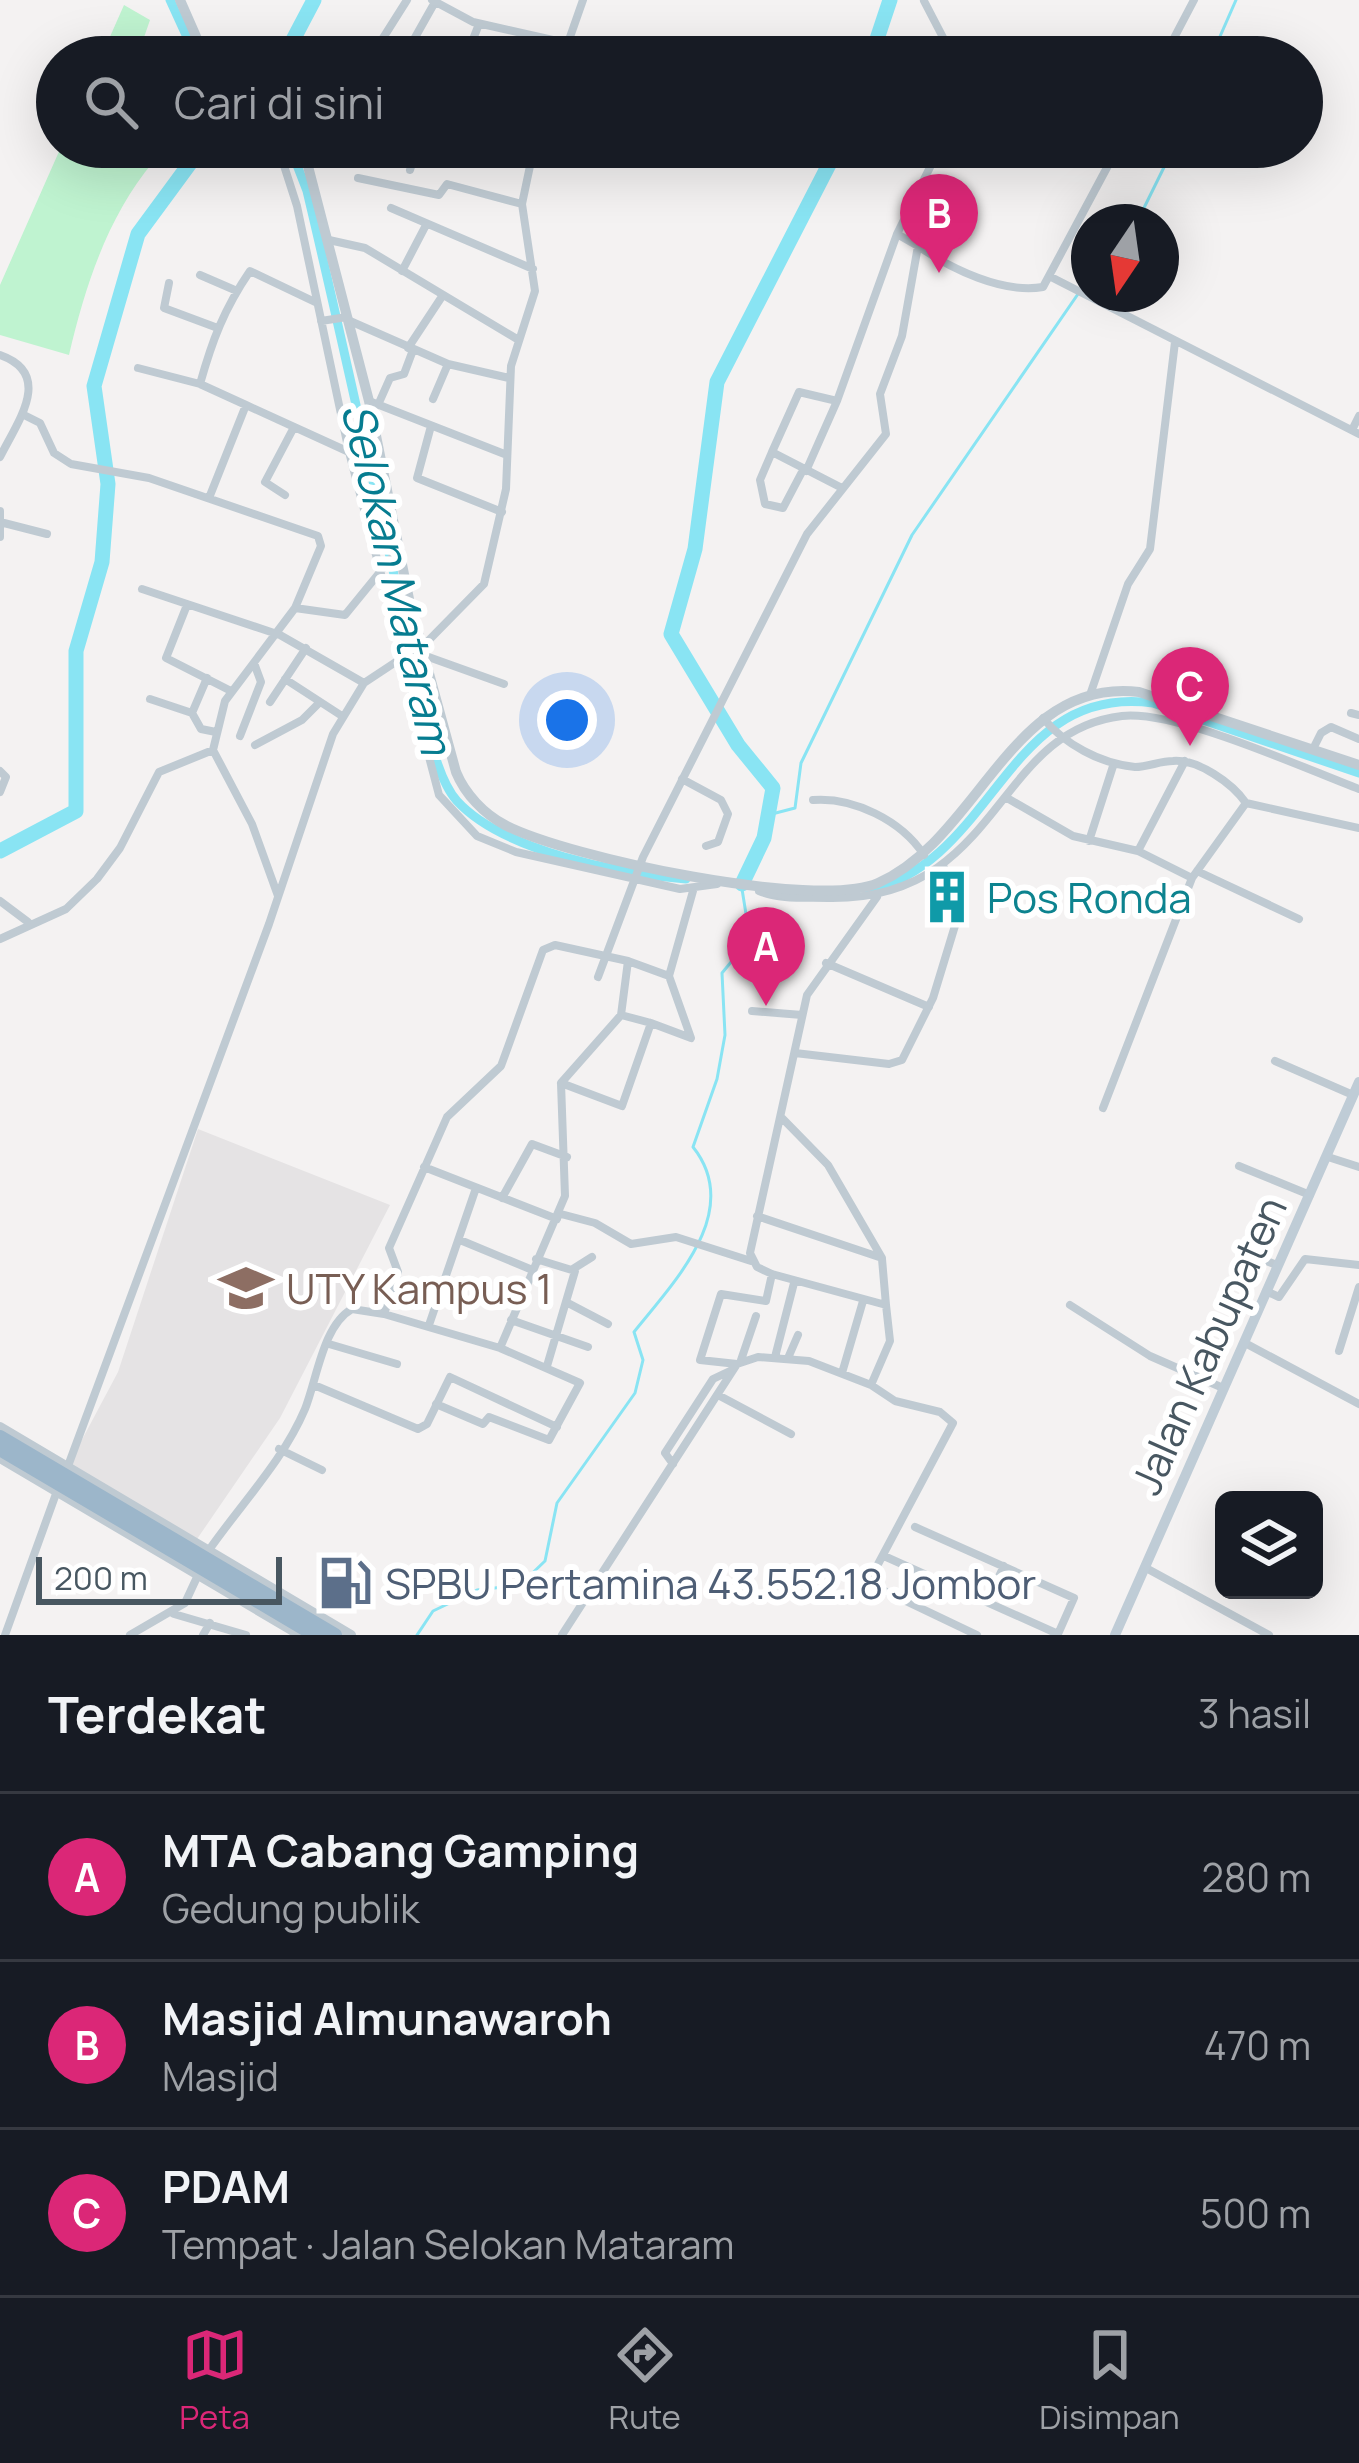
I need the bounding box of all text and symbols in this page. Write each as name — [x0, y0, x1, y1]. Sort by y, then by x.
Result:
search box — [36, 36, 1323, 168]
icon: search — [78, 69, 144, 135]
text: Cari di sini — [174, 71, 384, 133]
pin: B — [900, 174, 978, 273]
north arrow — [1071, 204, 1179, 312]
water label: Selokan Mataram — [327, 396, 469, 762]
pin: C — [1151, 647, 1229, 746]
your location — [537, 690, 597, 750]
building icon: Pos Ronda — [918, 868, 976, 926]
place label: Pos Ronda — [987, 868, 1192, 926]
pin: A — [727, 907, 805, 1006]
street label: Jalan Kabupaten — [1116, 1187, 1300, 1503]
school or university icon: UTY Kampus 1 — [217, 1259, 275, 1317]
place label: UTY Kampus 1 — [286, 1259, 552, 1317]
map controls — [1215, 1491, 1323, 1599]
button: layers — [1215, 1491, 1323, 1599]
scale bar — [36, 1551, 282, 1604]
fuel station icon: SPBU Pertamina 43.552.18 Jombor — [316, 1554, 374, 1612]
place label: SPBU Pertamina 43.552.18 Jombor — [385, 1554, 1037, 1612]
text: 200 m — [54, 1555, 148, 1600]
text: Terdekat — [48, 1679, 266, 1748]
text: 3 hasil — [1198, 1686, 1311, 1740]
text: MTA Cabang Gamping — [162, 1819, 639, 1881]
text: A — [74, 1850, 100, 1904]
text: 280 m — [1201, 1850, 1311, 1904]
text: Gedung publik — [162, 1881, 420, 1935]
text: Masjid Almunawaroh — [162, 1987, 612, 2049]
text: B — [75, 2018, 99, 2072]
text: 470 m — [1204, 2018, 1311, 2072]
text: Masjid — [162, 2049, 279, 2103]
text: PDAM — [162, 2155, 290, 2217]
text: C — [73, 2186, 101, 2240]
text: 500 m — [1200, 2186, 1311, 2240]
text: Tempat · Jalan Selokan Mataram — [162, 2217, 734, 2271]
tab: Peta — [179, 2322, 250, 2439]
tab: Rute — [609, 2322, 681, 2439]
tab: Disimpan — [1039, 2322, 1180, 2439]

